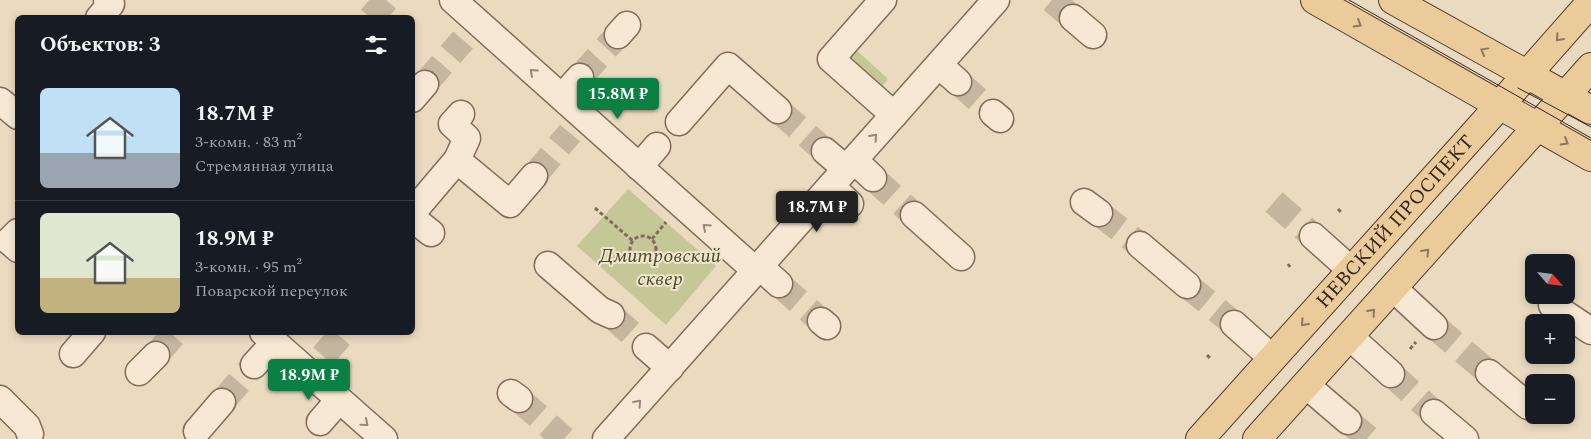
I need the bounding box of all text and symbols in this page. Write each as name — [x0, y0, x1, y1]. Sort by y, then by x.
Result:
one-way arrow — [1352, 18, 1361, 28]
text: Объектов: 3 — [40, 29, 161, 61]
icon: filters — [362, 31, 390, 59]
one-way arrow — [1556, 32, 1565, 41]
one-way arrow — [1481, 47, 1490, 57]
one-way arrow — [529, 69, 538, 78]
pin: 15.8M ₽ — [572, 78, 664, 120]
text: 15.8M ₽ — [588, 82, 648, 106]
text: 18.7M ₽ — [195, 98, 274, 130]
icon: home — [80, 108, 140, 168]
street label: НЕВСКИЙ ПРОСПЕКТ — [1309, 128, 1481, 315]
text: 3-комн. · 83 m² — [195, 130, 302, 154]
one-way arrow — [869, 134, 878, 143]
one-way arrow — [1559, 135, 1568, 145]
text: Стремянная улица — [195, 154, 334, 178]
pin: 18.7M ₽ — [771, 190, 863, 233]
text: 18.7M ₽ — [787, 195, 847, 219]
text: 18.9M ₽ — [195, 223, 274, 255]
one-way arrow — [703, 224, 712, 233]
icon: home — [80, 233, 140, 293]
park label: Дмитровский сквер — [598, 241, 722, 294]
one-way arrow — [1420, 249, 1429, 258]
north arrow — [1525, 254, 1575, 304]
map controls — [1525, 254, 1575, 424]
text: 3-комн. · 95 m² — [195, 255, 302, 279]
text: Поварской переулок — [195, 279, 348, 303]
one-way arrow — [1366, 308, 1375, 317]
button: + — [1525, 314, 1575, 364]
one-way arrow — [1301, 318, 1310, 327]
pin: 18.9M ₽ — [263, 358, 355, 401]
text: 18.9M ₽ — [279, 363, 339, 387]
button: − — [1525, 374, 1575, 424]
one-way arrow — [633, 399, 642, 408]
one-way arrow — [359, 417, 368, 425]

